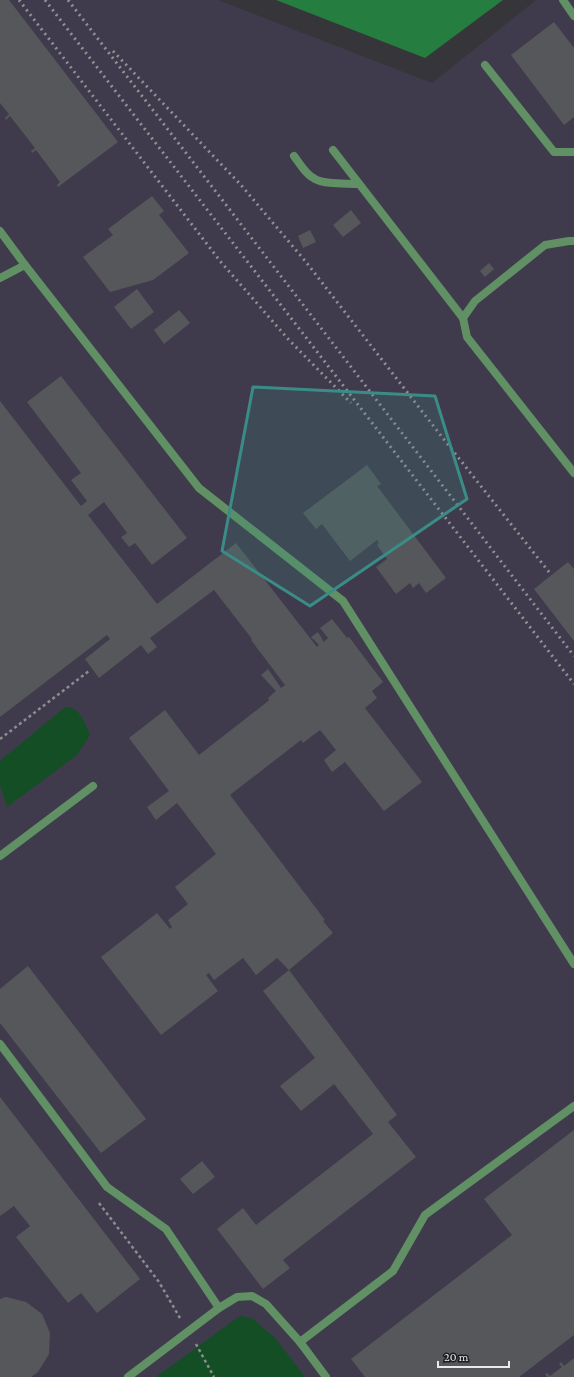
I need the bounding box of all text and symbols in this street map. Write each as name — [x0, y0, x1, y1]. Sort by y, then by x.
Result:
scale bar — [438, 1343, 509, 1369]
text: 20 m — [444, 1350, 469, 1364]

